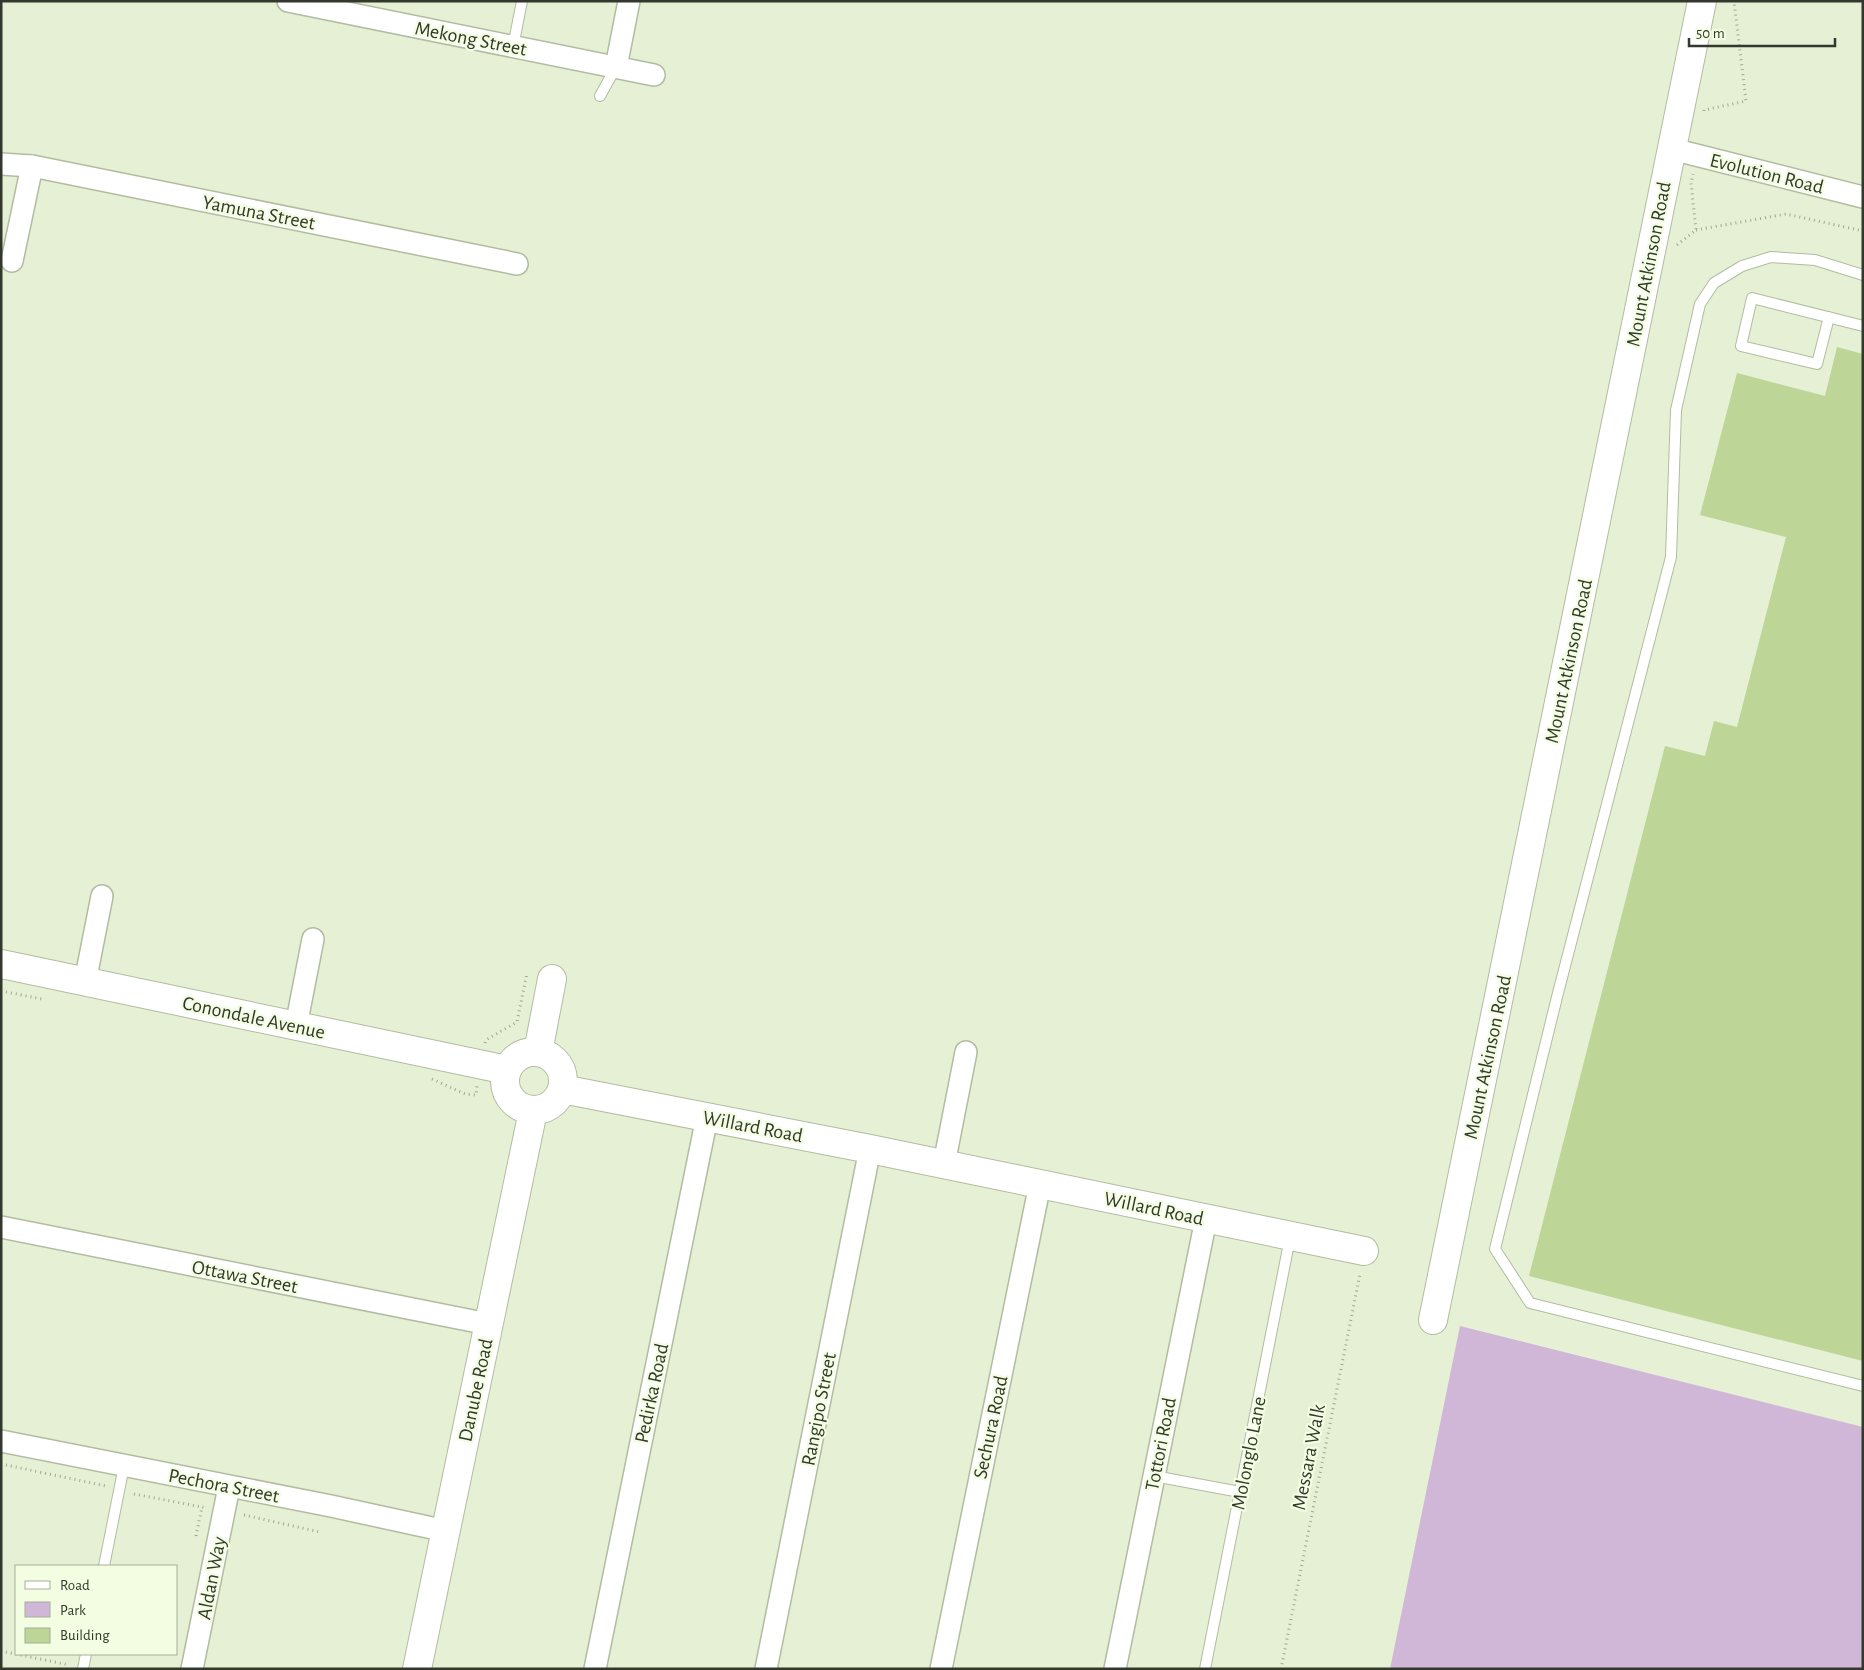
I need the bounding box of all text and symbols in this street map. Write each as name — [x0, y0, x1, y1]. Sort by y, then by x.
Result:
scale bar — [1689, 15, 1835, 47]
street label: Mekong Street — [413, 18, 529, 60]
text: 50 m — [1696, 26, 1725, 41]
street label: Evolution Road — [1708, 150, 1826, 198]
street label: Mount Atkinson Road — [1623, 180, 1675, 348]
street label: Yamuna Street — [201, 192, 317, 234]
street label: Mount Atkinson Road — [1542, 577, 1596, 745]
street label: Mount Atkinson Road — [1461, 973, 1515, 1141]
street label: Conondale Avenue — [181, 993, 327, 1043]
street label: Willard Road — [701, 1107, 805, 1146]
street label: Willard Road — [1102, 1189, 1206, 1229]
street label: Ottawa Street — [190, 1257, 300, 1297]
street label: Danube Road — [455, 1337, 497, 1444]
street label: Pedirka Road — [632, 1341, 672, 1445]
street label: Rangipo Street — [798, 1350, 840, 1468]
street label: Sechura Road — [970, 1374, 1012, 1481]
street label: Molonglo Lane — [1228, 1395, 1270, 1511]
street label: Tottori Road — [1142, 1396, 1180, 1493]
street label: Messara Walk — [1289, 1403, 1329, 1512]
street label: Pechora Street — [167, 1465, 281, 1507]
street label: Aldan Way — [194, 1535, 230, 1621]
legend — [15, 1565, 178, 1655]
text: Road — [60, 1578, 90, 1593]
text: Park — [60, 1603, 86, 1618]
text: Building — [60, 1628, 110, 1643]

